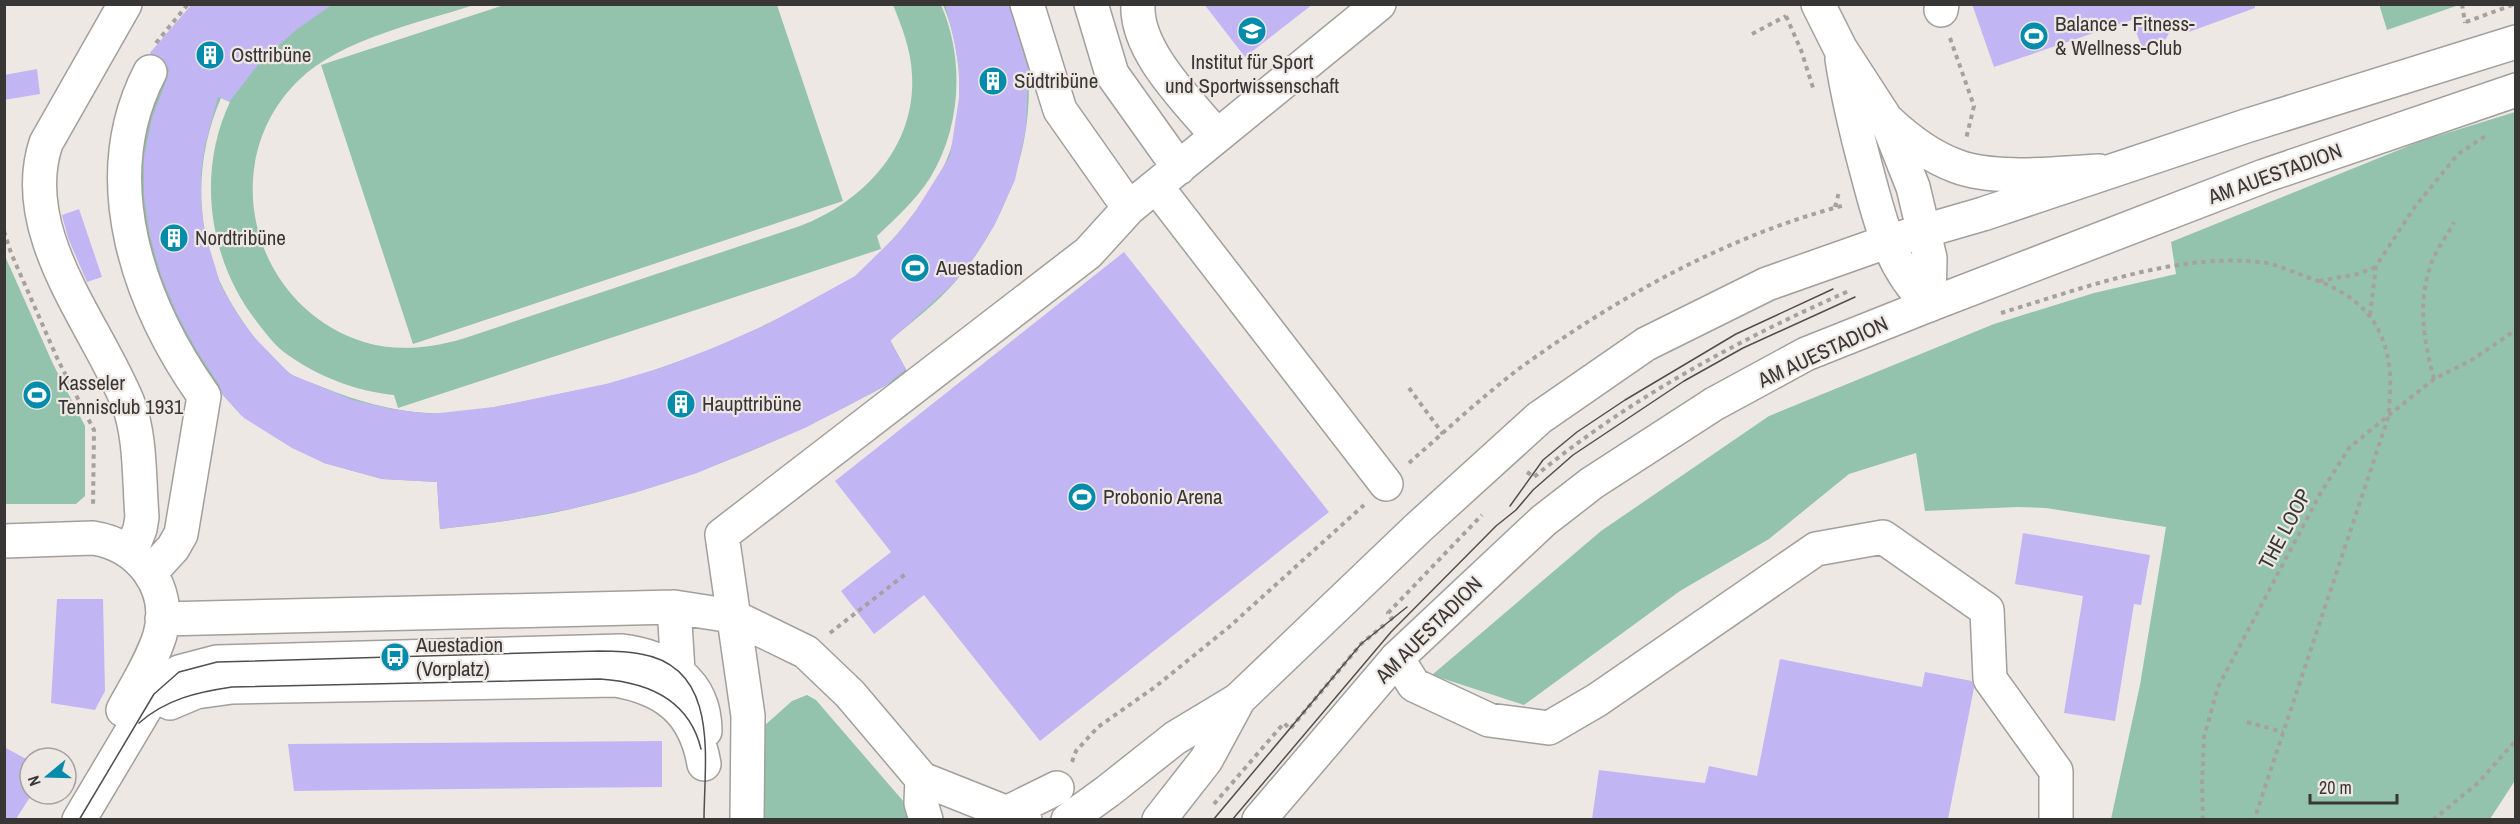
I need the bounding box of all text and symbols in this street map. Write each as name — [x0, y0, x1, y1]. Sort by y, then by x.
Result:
place label: Balance - Fitness- & Wellness-Club — [2055, 9, 2195, 62]
school or university icon: Institut für Sport und Sportwissenschaft — [1236, 15, 1268, 47]
sports icon: Balance - Fitness- & Wellness-Club — [2018, 20, 2050, 52]
building icon: Osttribüne — [194, 39, 226, 71]
place label: Osttribüne — [231, 40, 311, 69]
place label: Institut für Sport und Sportwissenschaft — [1165, 47, 1339, 100]
building icon: Südtribüne — [977, 65, 1009, 97]
place label: Südtribüne — [1014, 66, 1098, 95]
street label: AM AUESTADION — [2203, 136, 2346, 212]
building icon: Nordtribüne — [158, 222, 190, 254]
place label: Nordtribüne — [195, 223, 286, 252]
sports icon: Auestadion — [899, 252, 931, 284]
place label: Auestadion — [935, 253, 1023, 282]
street label: AM AUESTADION — [1752, 309, 1893, 395]
place label: Kasseler Tennisclub 1931 — [58, 368, 184, 421]
sports icon: Kasseler Tennisclub 1931 — [21, 379, 53, 411]
building icon: Haupttribüne — [665, 388, 697, 420]
place label: Haupttribüne — [702, 389, 802, 418]
sports icon: Probonio Arena — [1066, 481, 1098, 513]
place label: Probonio Arena — [1103, 482, 1223, 511]
street label: THE LOOP — [2251, 484, 2318, 574]
street label: AM AUESTADION — [1368, 570, 1489, 690]
place label: Auestadion (Vorplatz) — [415, 630, 503, 683]
bus stop icon: Auestadion (Vorplatz) — [379, 641, 411, 673]
north arrow — [18, 746, 78, 806]
scale bar — [2310, 767, 2397, 805]
text: N — [22, 773, 46, 789]
text: 20 m — [2319, 775, 2352, 800]

